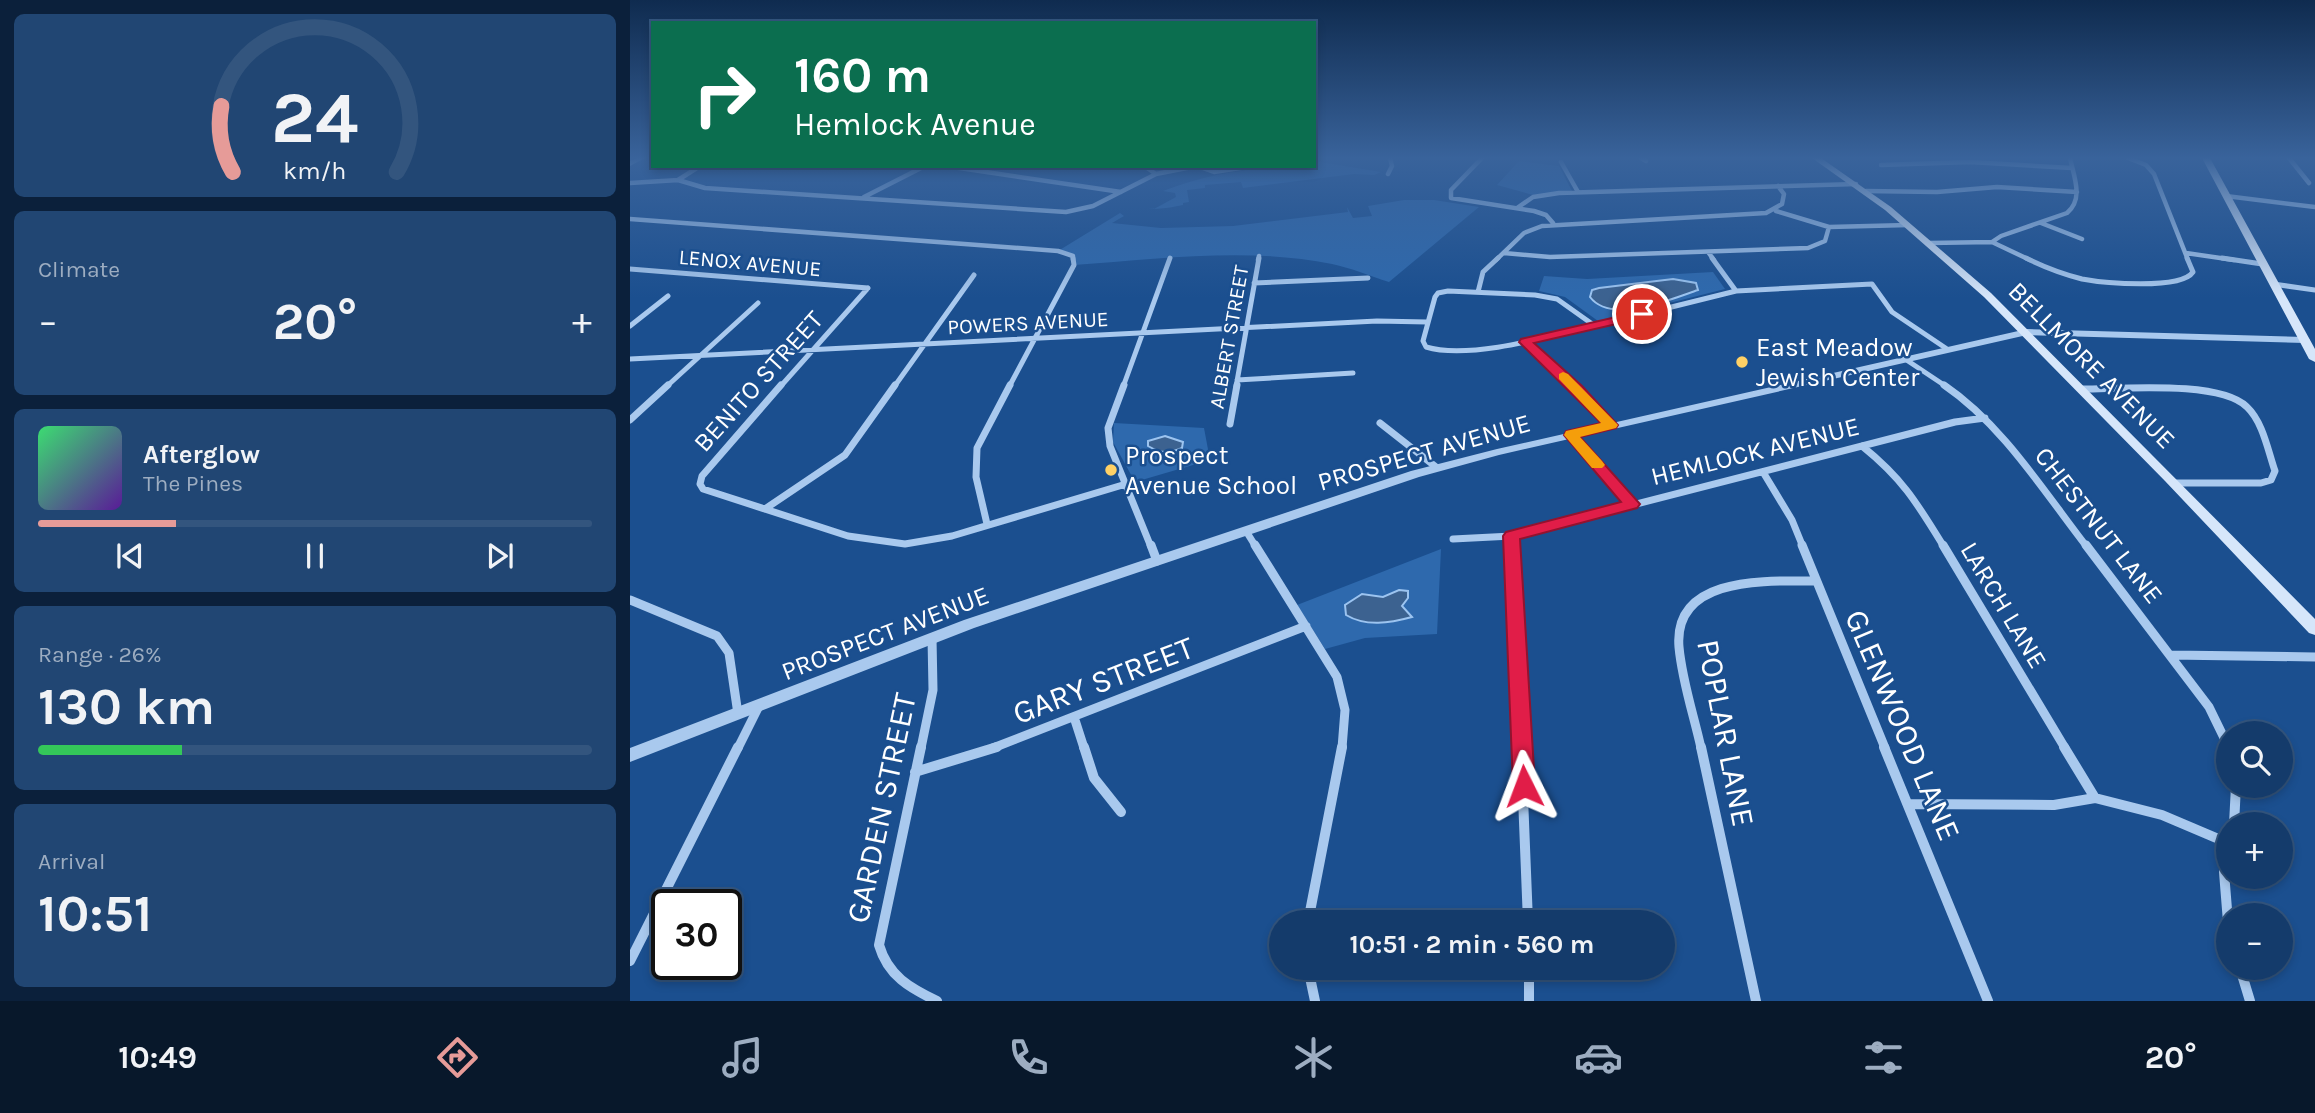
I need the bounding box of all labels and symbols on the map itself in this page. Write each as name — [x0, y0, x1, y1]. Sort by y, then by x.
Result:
street label: LENOX AVENUE — [678, 245, 822, 281]
street label: ALBERT STREET — [1205, 263, 1254, 411]
street label: BELLMORE AVENUE — [2002, 275, 2182, 455]
pin — [1612, 284, 1672, 344]
street label: BENITO STREET — [687, 305, 830, 458]
street label: POWERS AVENUE — [947, 307, 1109, 339]
place label: East Meadow Jewish Center — [1756, 332, 1920, 393]
marker: East Meadow Jewish Center — [1734, 354, 1750, 370]
street label: PROSPECT AVENUE — [1314, 407, 1534, 498]
street label: HEMLOCK AVENUE — [1648, 411, 1863, 492]
place label: Prospect Avenue School — [1125, 440, 1297, 501]
street label: CHESTNUT LANE — [2028, 441, 2169, 610]
marker: Prospect Avenue School — [1103, 462, 1119, 478]
street label: LARCH LANE — [1954, 536, 2053, 674]
street label: PROSPECT AVENUE — [777, 580, 993, 687]
street label: GLENWOOD LANE — [1837, 604, 1968, 846]
street label: GARY STREET — [1008, 629, 1199, 732]
street label: POPLAR LANE — [1689, 636, 1762, 830]
street label: GARDEN STREET — [839, 690, 924, 926]
position arrow — [1487, 749, 1561, 823]
speed limit sign: 30 — [651, 889, 742, 980]

